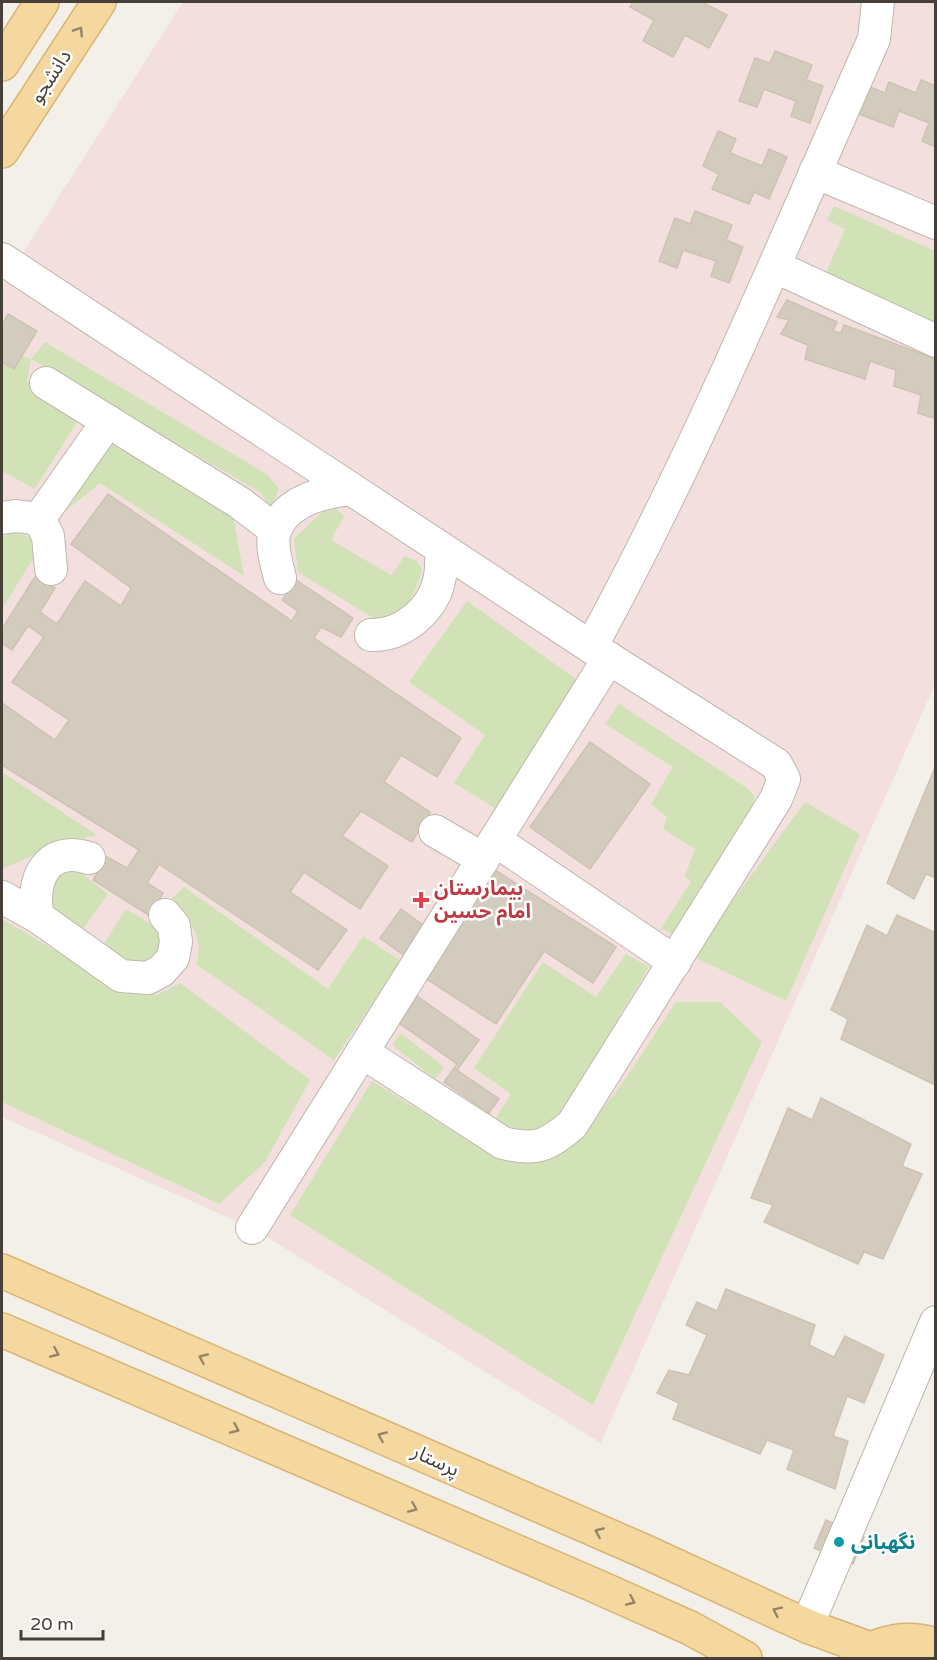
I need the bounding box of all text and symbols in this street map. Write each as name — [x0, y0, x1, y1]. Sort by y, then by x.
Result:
one-way arrow — [72, 27, 83, 38]
street label: دانشجو — [25, 45, 77, 108]
place label: بیمارستان امام حسین — [434, 877, 531, 926]
marker: بیمارستان امام حسین — [412, 891, 430, 909]
one-way arrow — [49, 1346, 60, 1358]
one-way arrow — [199, 1354, 210, 1366]
one-way arrow — [228, 1422, 239, 1434]
one-way arrow — [378, 1431, 389, 1443]
street label: پرستار — [407, 1439, 463, 1482]
one-way arrow — [407, 1501, 418, 1513]
one-way arrow — [594, 1527, 605, 1539]
place label: نگهبانی — [851, 1531, 915, 1555]
marker: نگهبانی — [832, 1535, 846, 1549]
one-way arrow — [624, 1594, 635, 1606]
scale bar — [21, 1603, 104, 1641]
one-way arrow — [772, 1607, 783, 1619]
text: 20 m — [30, 1613, 74, 1635]

